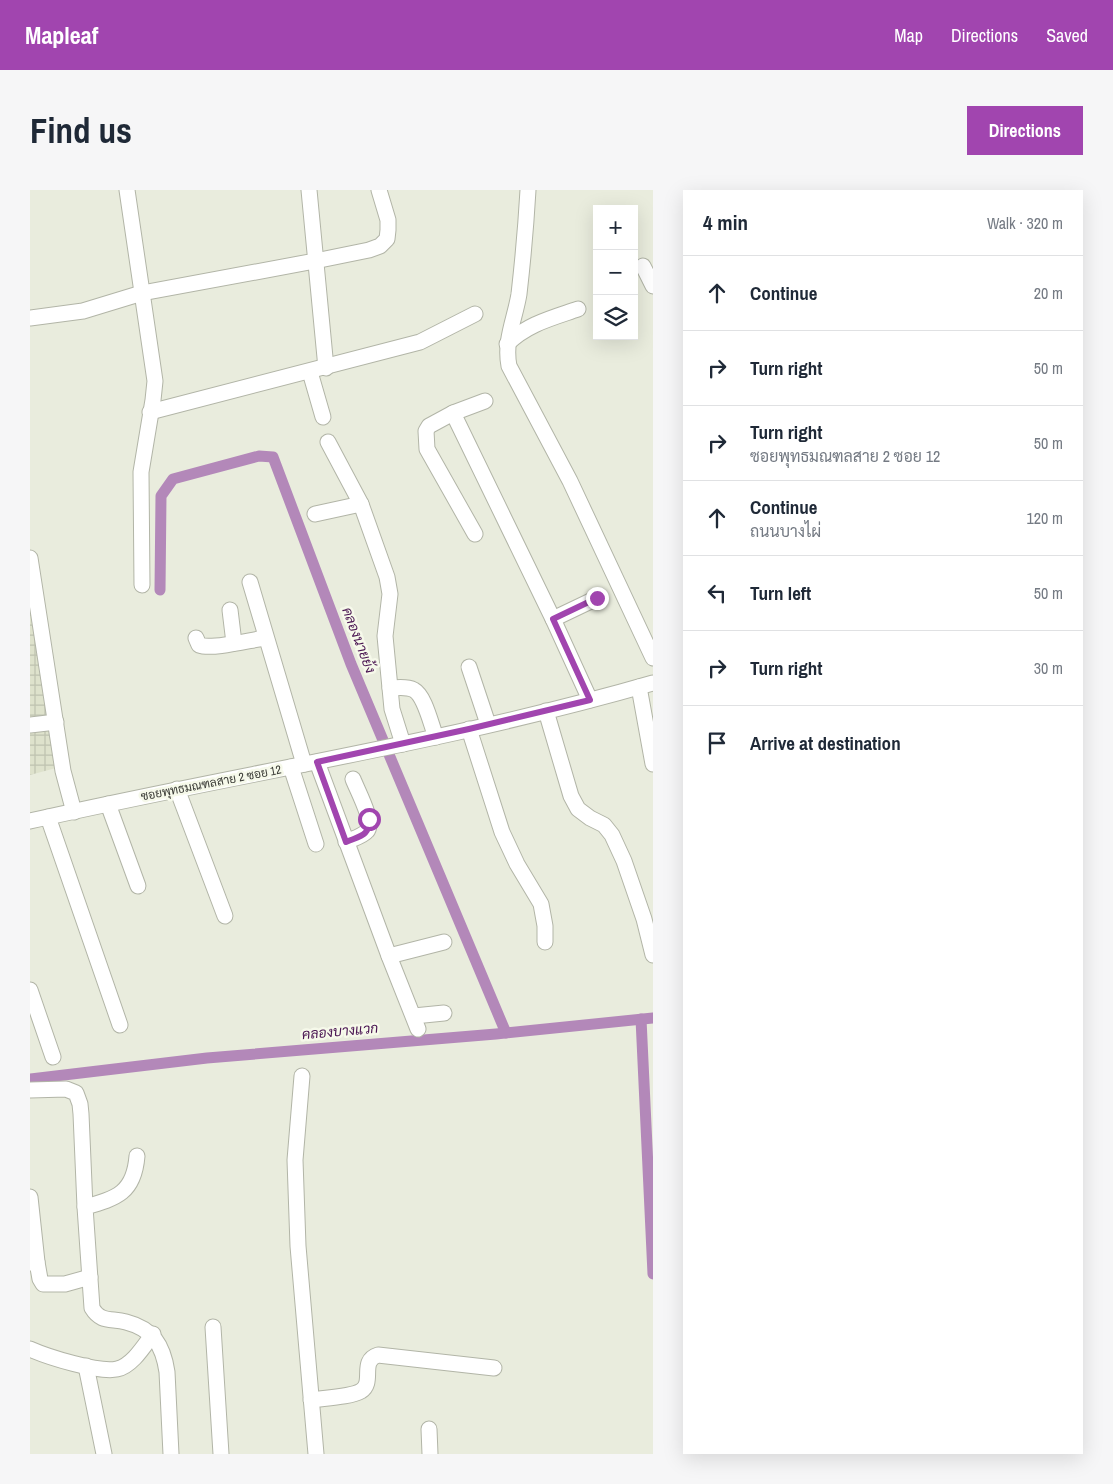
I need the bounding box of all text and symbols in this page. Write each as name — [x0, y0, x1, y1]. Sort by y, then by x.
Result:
text: Mapleaf — [25, 19, 98, 51]
text: Map — [894, 23, 923, 48]
text: Directions — [951, 23, 1018, 48]
text: Saved — [1046, 23, 1088, 48]
button: Directions — [967, 106, 1083, 155]
text: Find us — [30, 107, 132, 154]
map controls — [593, 205, 638, 340]
button: + — [593, 205, 638, 250]
text: 4 min — [703, 208, 748, 237]
text: Walk · 320 m — [987, 212, 1063, 234]
button: − — [593, 250, 638, 295]
icon: ahead — [703, 279, 731, 307]
text: Continue — [750, 280, 818, 306]
text: 20 m — [1034, 282, 1063, 304]
button: layers — [593, 295, 638, 340]
icon: right — [703, 354, 731, 382]
text: Turn right — [750, 355, 822, 381]
text: 50 m — [1034, 357, 1063, 379]
text: Turn right — [750, 419, 822, 445]
icon: right — [703, 429, 731, 457]
text: 50 m — [1034, 432, 1063, 454]
text: ซอยพุทธมณฑลสาย 2 ซอย 12 — [750, 445, 940, 467]
text: Continue — [750, 494, 818, 520]
icon: ahead — [703, 504, 731, 532]
text: 120 m — [1027, 507, 1063, 529]
text: ถนนบางไผ่ — [750, 520, 821, 542]
icon: left — [703, 579, 731, 607]
text: Turn left — [750, 580, 811, 606]
text: 50 m — [1034, 582, 1063, 604]
route end — [586, 587, 609, 610]
water label: คลองนายย้ง — [338, 604, 380, 676]
icon: right — [703, 654, 731, 682]
text: Turn right — [750, 655, 822, 681]
text: 30 m — [1034, 657, 1063, 679]
icon: arrive — [703, 729, 731, 757]
text: Arrive at destination — [750, 730, 901, 756]
street label: ซอยพุทธมณฑลสาย 2 ซอย 12 — [139, 762, 283, 805]
route start — [358, 808, 381, 831]
water label: คลองบางแวก — [301, 1019, 379, 1043]

